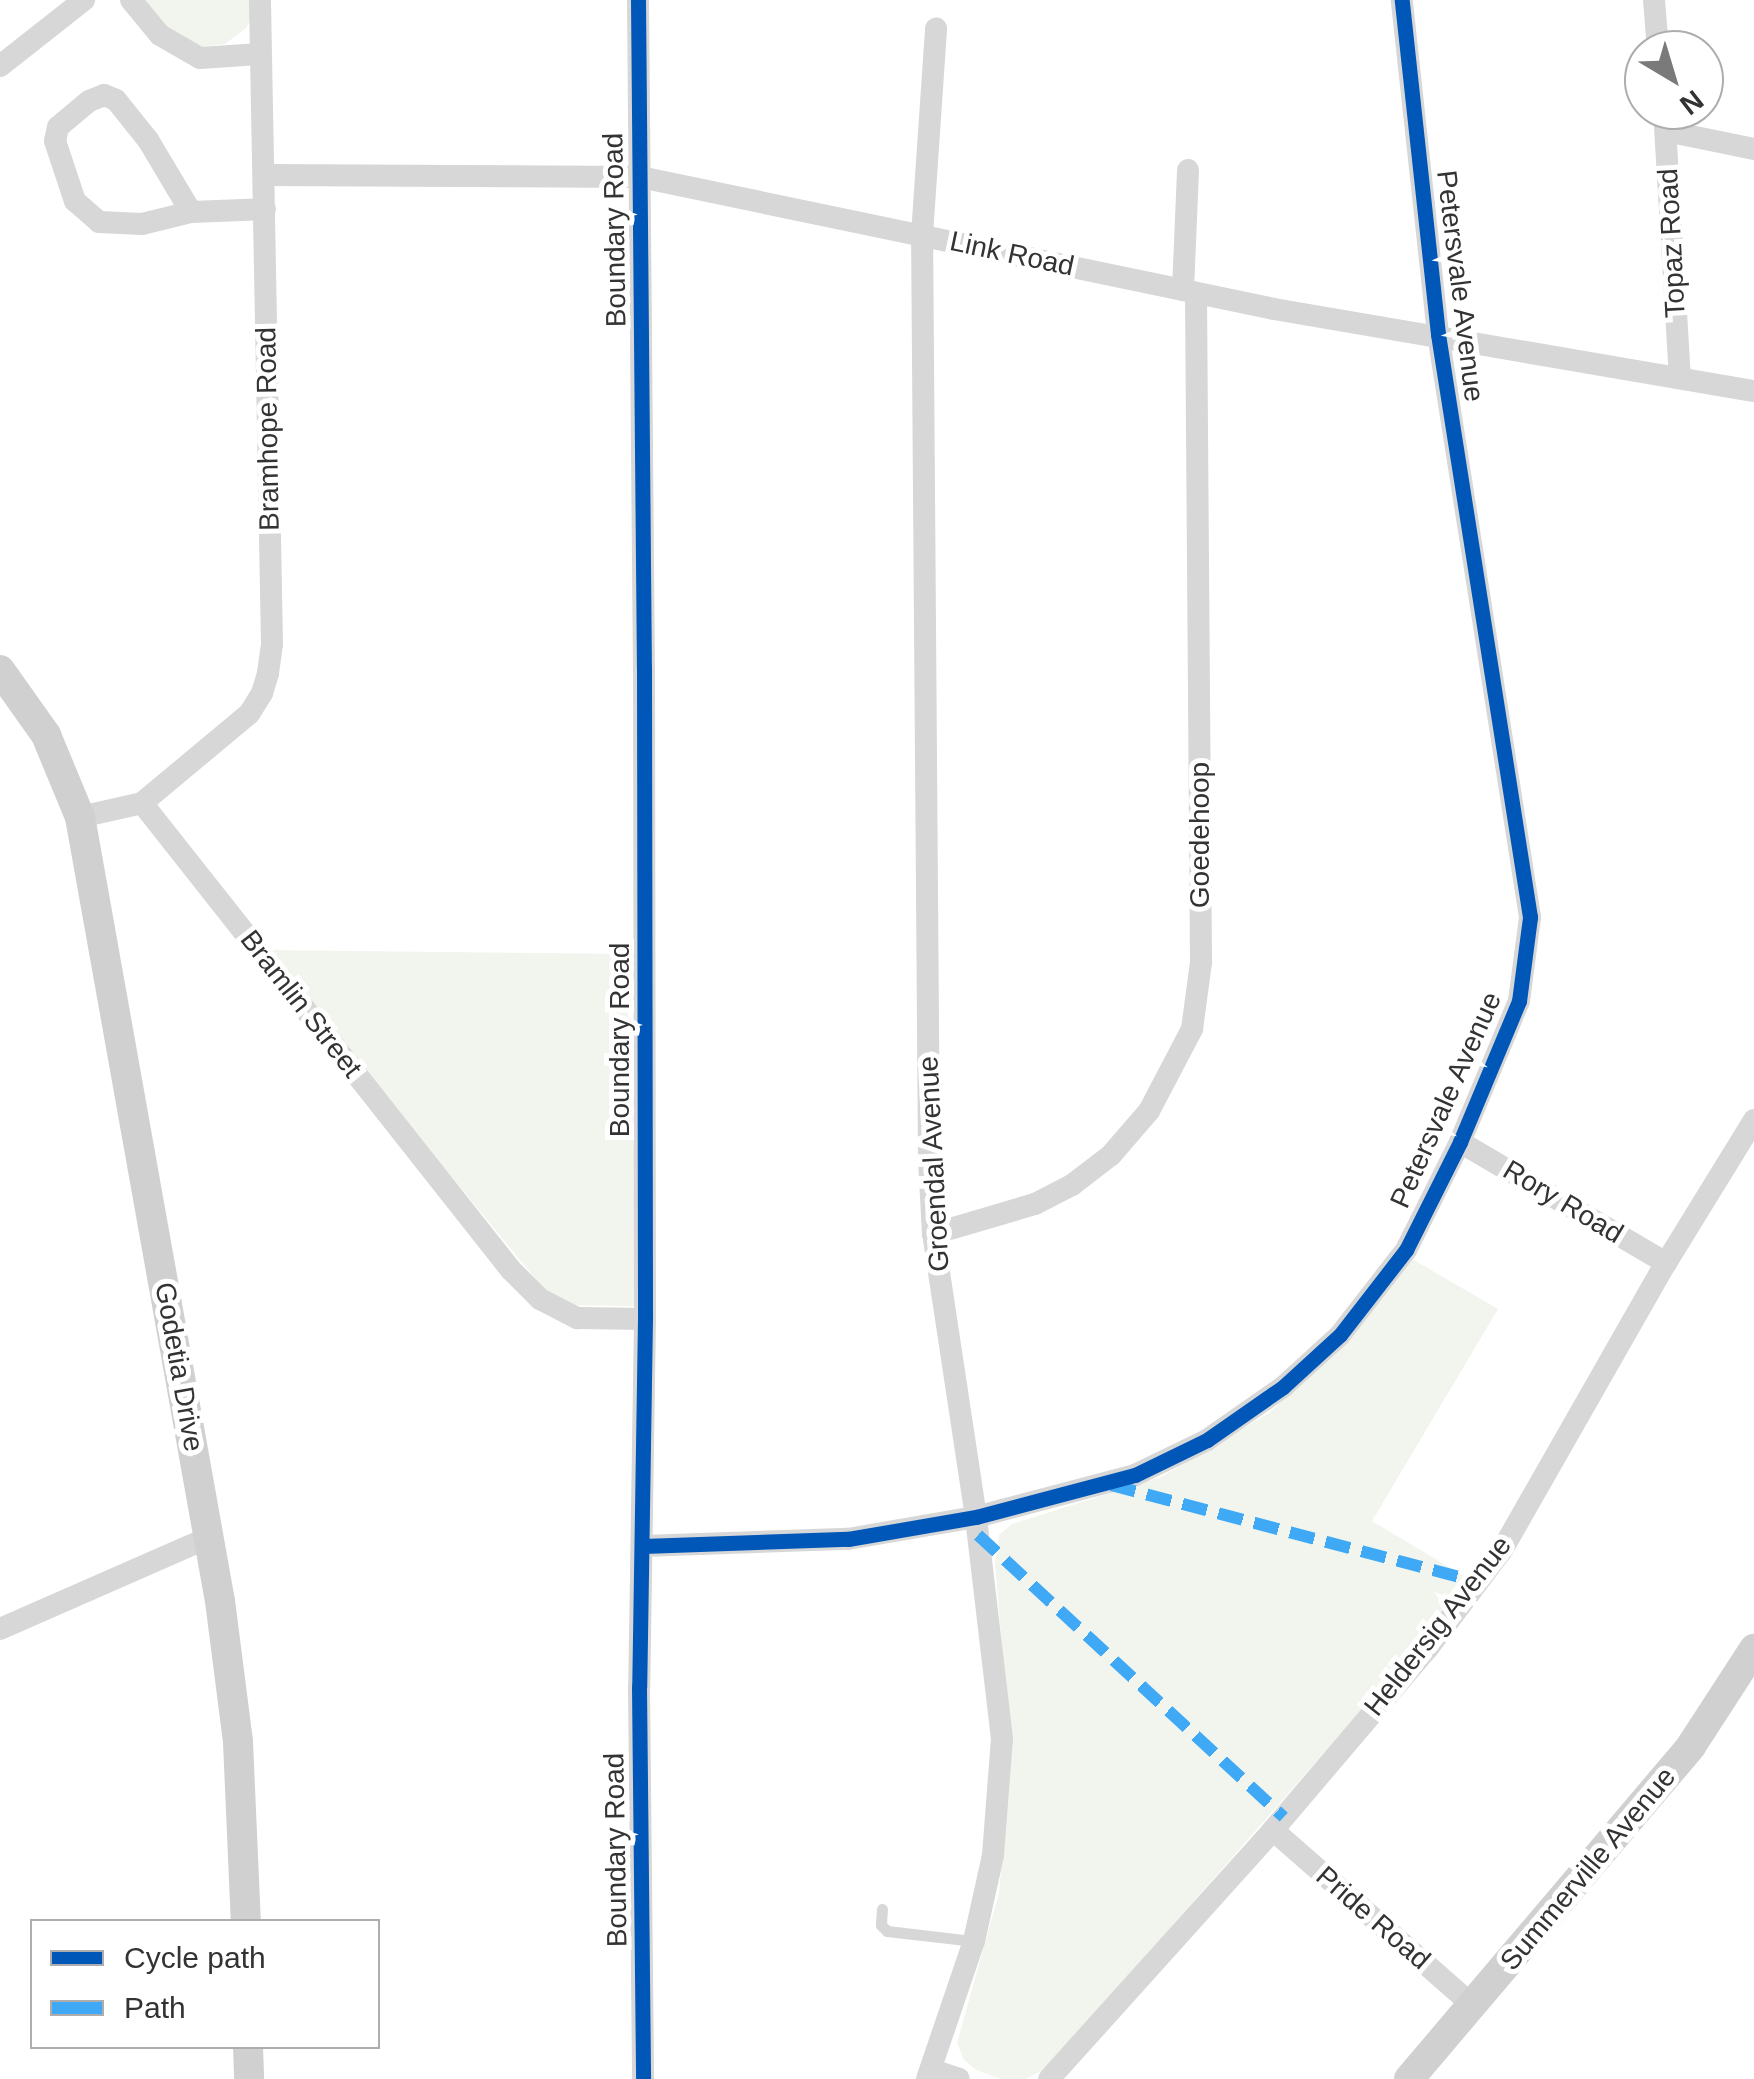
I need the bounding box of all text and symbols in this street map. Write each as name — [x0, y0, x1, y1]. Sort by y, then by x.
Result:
north arrow — [1624, 30, 1724, 130]
text: N — [1674, 84, 1709, 121]
street label: Boundary Road — [597, 132, 633, 328]
street label: Petersvale Avenue — [1429, 168, 1491, 404]
street label: Topaz Road — [1651, 168, 1693, 318]
street label: Link Road — [947, 224, 1077, 284]
street label: Bramhope Road — [249, 327, 287, 531]
street label: Goedehoop — [1183, 762, 1217, 908]
street label: Bramlin Street — [233, 924, 369, 1084]
street label: Boundary Road — [603, 943, 637, 1137]
street label: Petersvale Avenue — [1383, 986, 1509, 1214]
street label: Groendal Avenue — [912, 1055, 956, 1273]
street label: Rory Road — [1497, 1153, 1629, 1251]
street label: Godetia Drive — [148, 1280, 210, 1454]
street label: Heldersig Avenue — [1357, 1529, 1519, 1723]
street label: Boundary Road — [598, 1752, 634, 1948]
street label: Summerville Avenue — [1493, 1760, 1683, 1978]
street label: Pride Road — [1309, 1859, 1437, 1977]
legend — [30, 1919, 380, 2049]
text: Cycle path — [124, 1941, 266, 1974]
text: Path — [124, 1991, 186, 2024]

